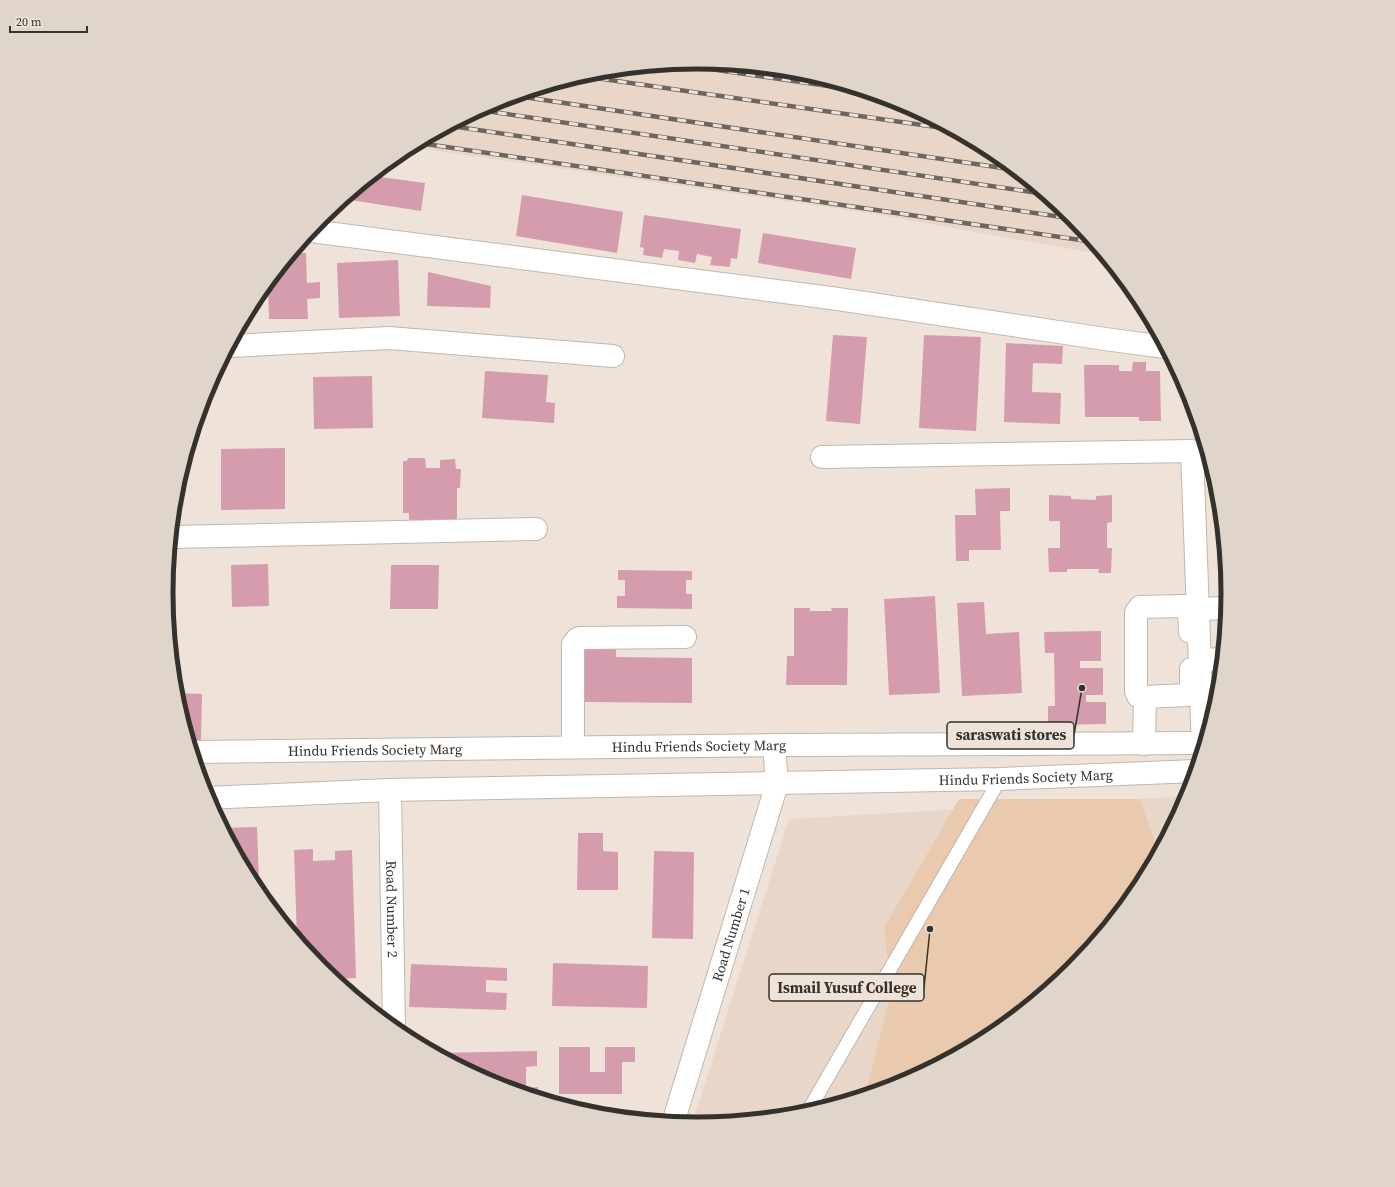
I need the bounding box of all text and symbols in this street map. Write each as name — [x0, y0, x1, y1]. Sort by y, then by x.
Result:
scale bar — [10, 8, 87, 34]
text: 20 m — [16, 14, 42, 30]
callout: saraswati stores — [947, 722, 1074, 749]
text: saraswati stores — [956, 724, 1067, 745]
street label: Hindu Friends Society Marg — [612, 735, 786, 757]
street label: Hindu Friends Society Marg — [288, 739, 462, 761]
street label: Hindu Friends Society Marg — [938, 764, 1113, 790]
street label: Road Number 2 — [381, 860, 403, 958]
street label: Road Number 1 — [707, 885, 755, 984]
callout: Ismail Yusuf College — [769, 974, 924, 1001]
text: Ismail Yusuf College — [777, 977, 917, 998]

